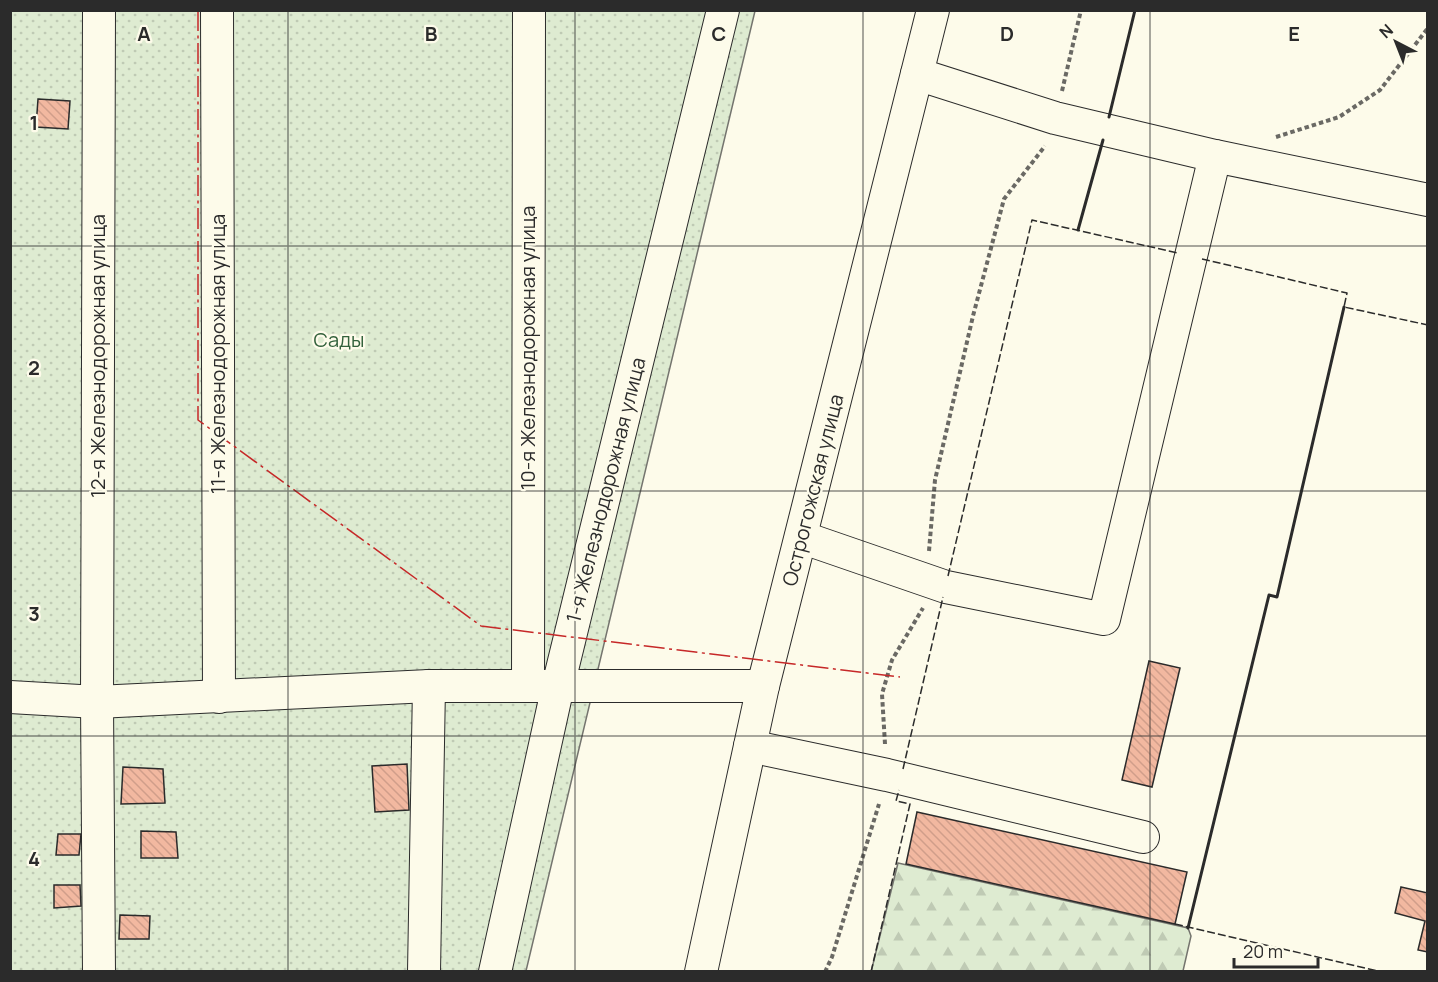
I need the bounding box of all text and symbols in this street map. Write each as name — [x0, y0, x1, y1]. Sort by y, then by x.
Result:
north arrow — [1366, 12, 1426, 72]
text: N — [1374, 19, 1398, 43]
text: A — [137, 20, 151, 47]
text: B — [425, 20, 438, 47]
text: C — [712, 20, 726, 47]
text: D — [1000, 20, 1014, 47]
text: E — [1288, 20, 1300, 47]
text: 1 — [30, 109, 38, 136]
street label: 10-я Железнодорожная улица — [514, 206, 541, 490]
street label: 12-я Железнодорожная улица — [84, 214, 111, 498]
street label: 11-я Железнодорожная улица — [204, 214, 231, 494]
park label: Сады — [314, 326, 364, 353]
text: 2 — [28, 354, 40, 381]
street label: 1-я Железнодорожная улица — [559, 354, 652, 625]
street label: Острогожская улица — [776, 391, 849, 589]
text: 3 — [28, 600, 40, 627]
text: 4 — [28, 845, 40, 872]
scale bar — [1234, 931, 1318, 969]
text: 20 m — [1243, 939, 1283, 963]

